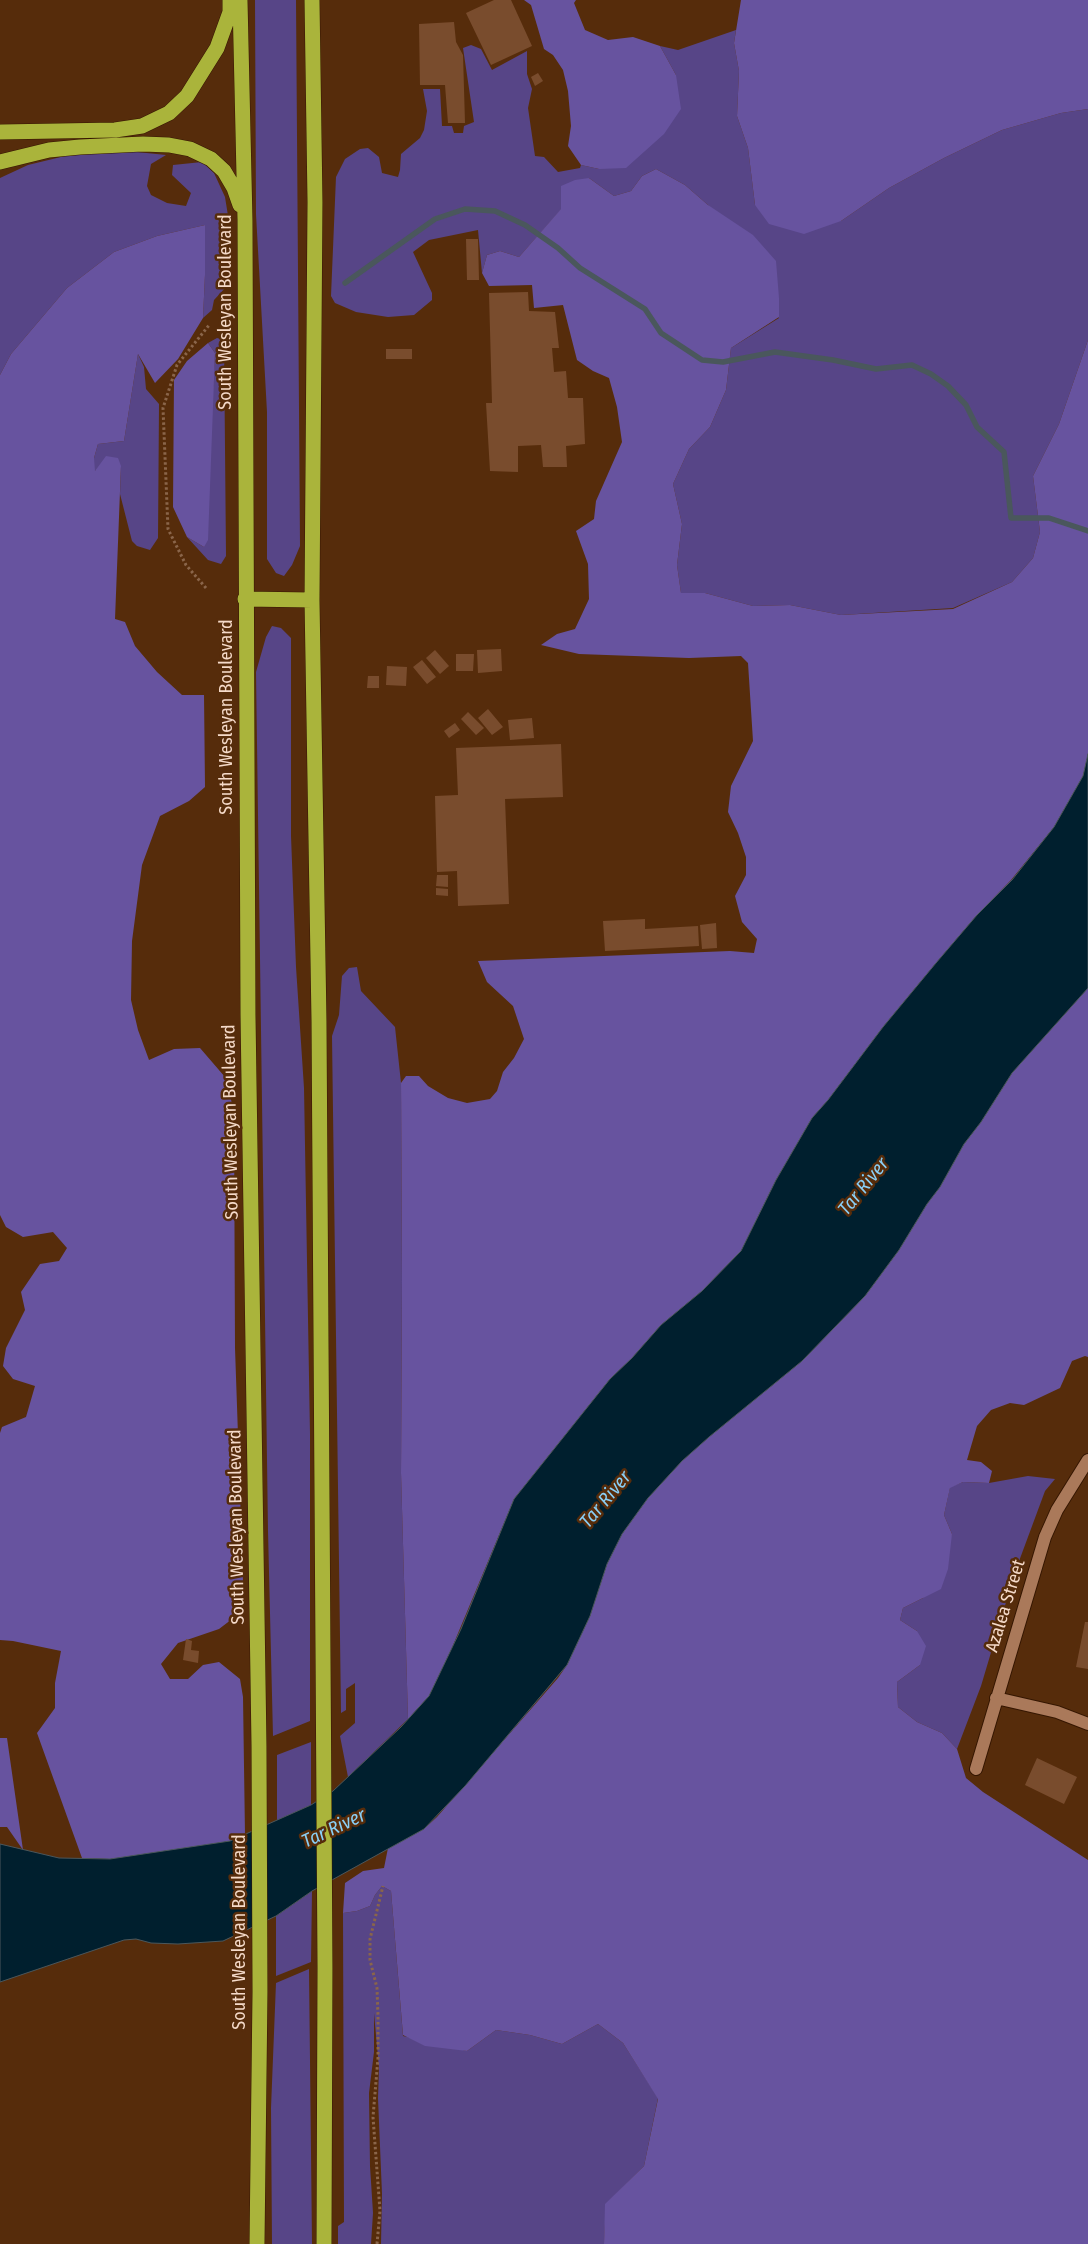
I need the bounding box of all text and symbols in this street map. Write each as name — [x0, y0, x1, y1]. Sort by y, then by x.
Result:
street label: South Wesleyan Boulevard — [215, 214, 237, 410]
street label: South Wesleyan Boulevard — [216, 619, 238, 815]
street label: South Wesleyan Boulevard — [218, 1024, 244, 1220]
water label: Tar River — [834, 1154, 894, 1220]
street label: South Wesleyan Boulevard — [224, 1429, 250, 1625]
water label: Tar River — [576, 1467, 636, 1533]
street label: Azalea Street — [982, 1557, 1030, 1655]
water label: Tar River — [299, 1804, 369, 1854]
street label: South Wesleyan Boulevard — [229, 1834, 251, 2030]

